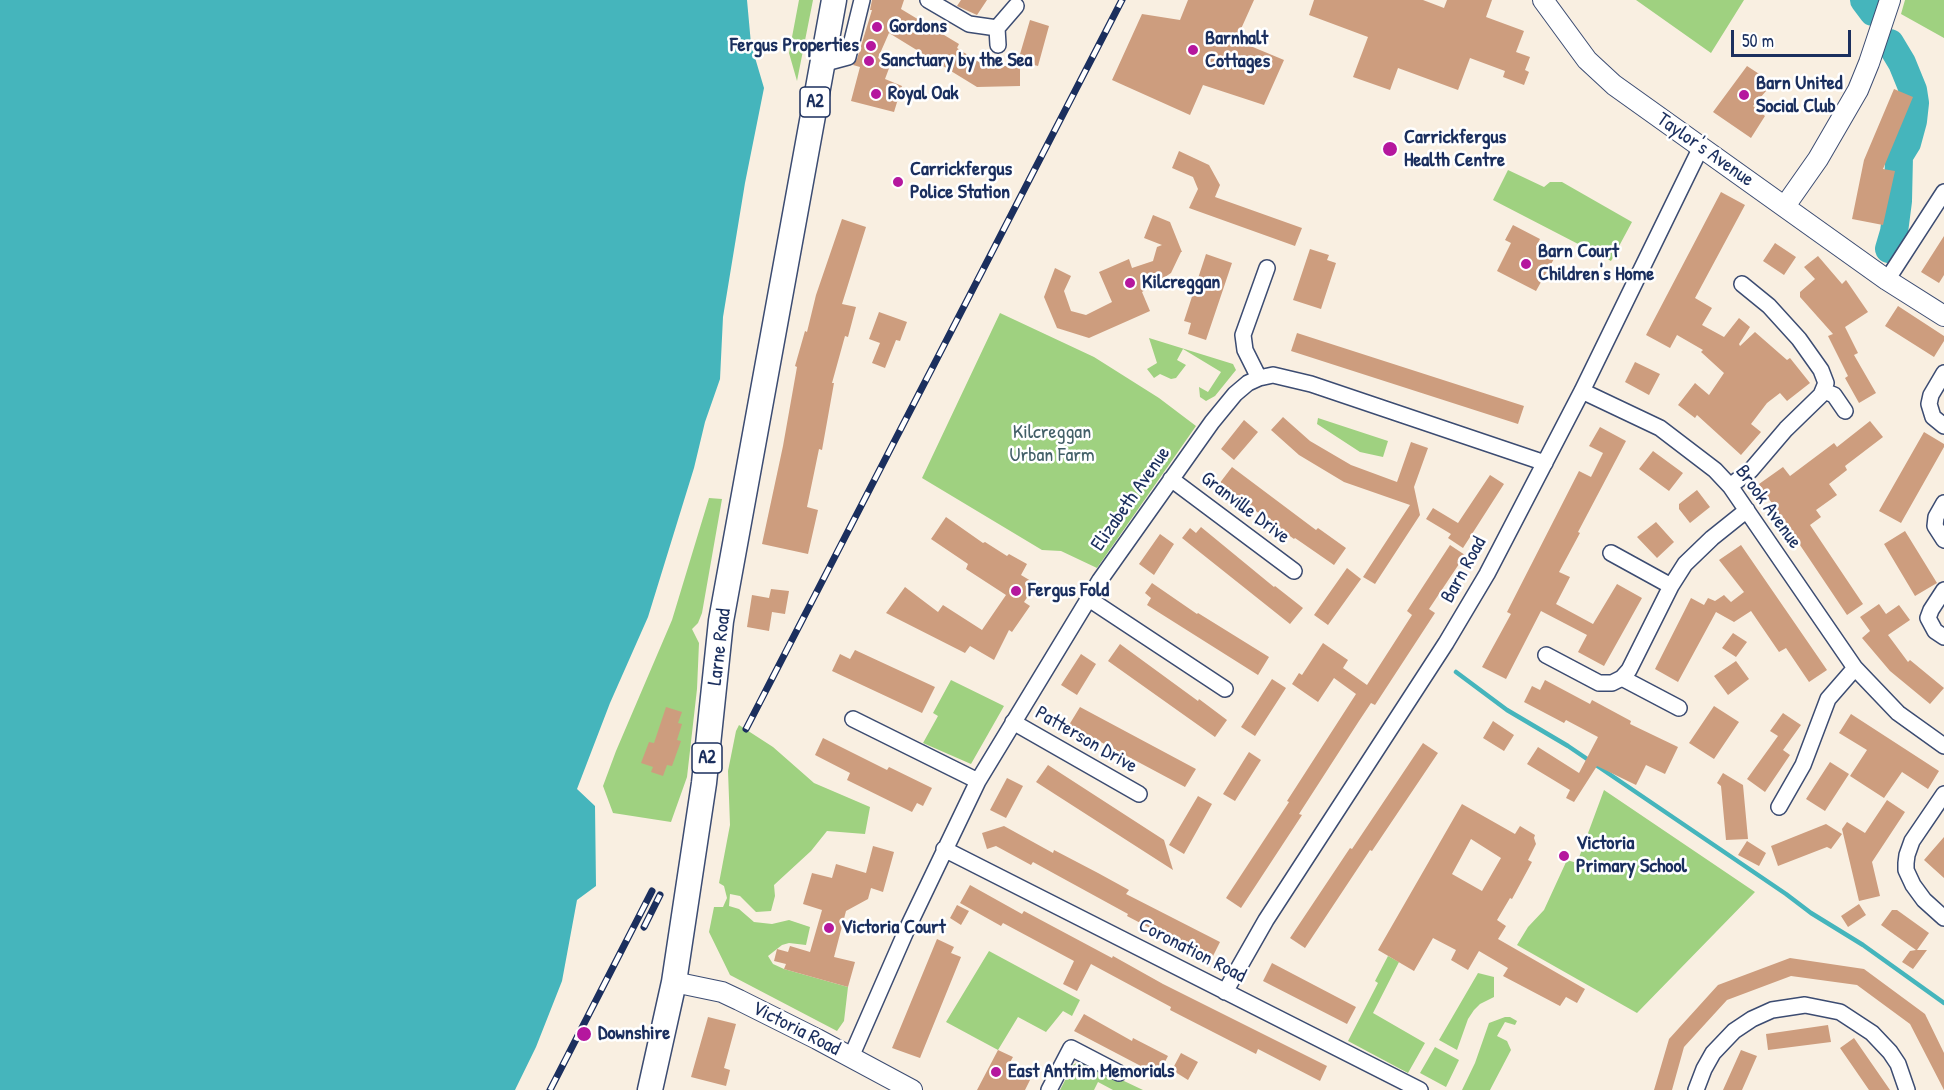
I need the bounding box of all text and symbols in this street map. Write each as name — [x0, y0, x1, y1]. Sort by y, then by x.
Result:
place label: Gordons — [889, 15, 947, 39]
scale bar — [1734, 18, 1854, 56]
marker: Gordons — [870, 20, 884, 34]
place label: Barnhalt Cottages — [1205, 27, 1270, 74]
text: 50 m — [1742, 28, 1774, 53]
place label: Fergus Properties — [730, 34, 859, 58]
marker: Fergus Properties — [864, 39, 878, 53]
marker: Barnhalt Cottages — [1186, 43, 1200, 57]
place label: Sanctuary by the Sea — [881, 49, 1032, 73]
marker: Sanctuary by the Sea — [862, 54, 876, 68]
place label: Barn United Social Club — [1756, 72, 1842, 119]
place label: Royal Oak — [888, 82, 959, 106]
road number: A2 — [800, 87, 830, 117]
marker: Royal Oak — [869, 87, 883, 101]
marker: Barn United Social Club — [1737, 88, 1751, 102]
street label: Taylor's Avenue — [1652, 108, 1758, 192]
place label: Carrickfergus Health Centre — [1404, 126, 1506, 173]
marker: Carrickfergus Health Centre — [1381, 140, 1399, 158]
place label: Carrickfergus Police Station — [910, 158, 1012, 205]
marker: Carrickfergus Police Station — [891, 175, 905, 189]
place label: Barn Court Children's Home — [1538, 240, 1654, 287]
marker: Barn Court Children's Home — [1519, 257, 1533, 271]
place label: Kilcreggan — [1142, 271, 1220, 295]
marker: Kilcreggan — [1123, 276, 1137, 290]
park label: Kilcreggan Urban Farm — [1009, 421, 1095, 468]
street label: Elizabeth Avenue — [1086, 442, 1176, 556]
street label: Brook Avenue — [1730, 460, 1806, 554]
street label: Granville Drive — [1196, 467, 1294, 549]
street label: Barn Road — [1436, 533, 1492, 607]
place label: Fergus Fold — [1028, 579, 1109, 603]
marker: Fergus Fold — [1009, 584, 1023, 598]
street label: Larne Road — [703, 607, 737, 687]
street label: Patterson Drive — [1031, 701, 1141, 779]
road number: A2 — [692, 743, 722, 773]
place label: Victoria Primary School — [1576, 832, 1687, 879]
marker: Victoria Primary School — [1557, 849, 1571, 863]
street label: Coronation Road — [1134, 914, 1250, 988]
place label: Victoria Court — [841, 916, 946, 940]
marker: Victoria Court — [822, 921, 836, 935]
street label: Victoria Road — [748, 997, 844, 1061]
place label: Downshire — [598, 1022, 670, 1046]
marker: Downshire — [575, 1025, 593, 1043]
place label: East Antrim Memorials — [1008, 1060, 1174, 1084]
marker: East Antrim Memorials — [989, 1065, 1003, 1079]

